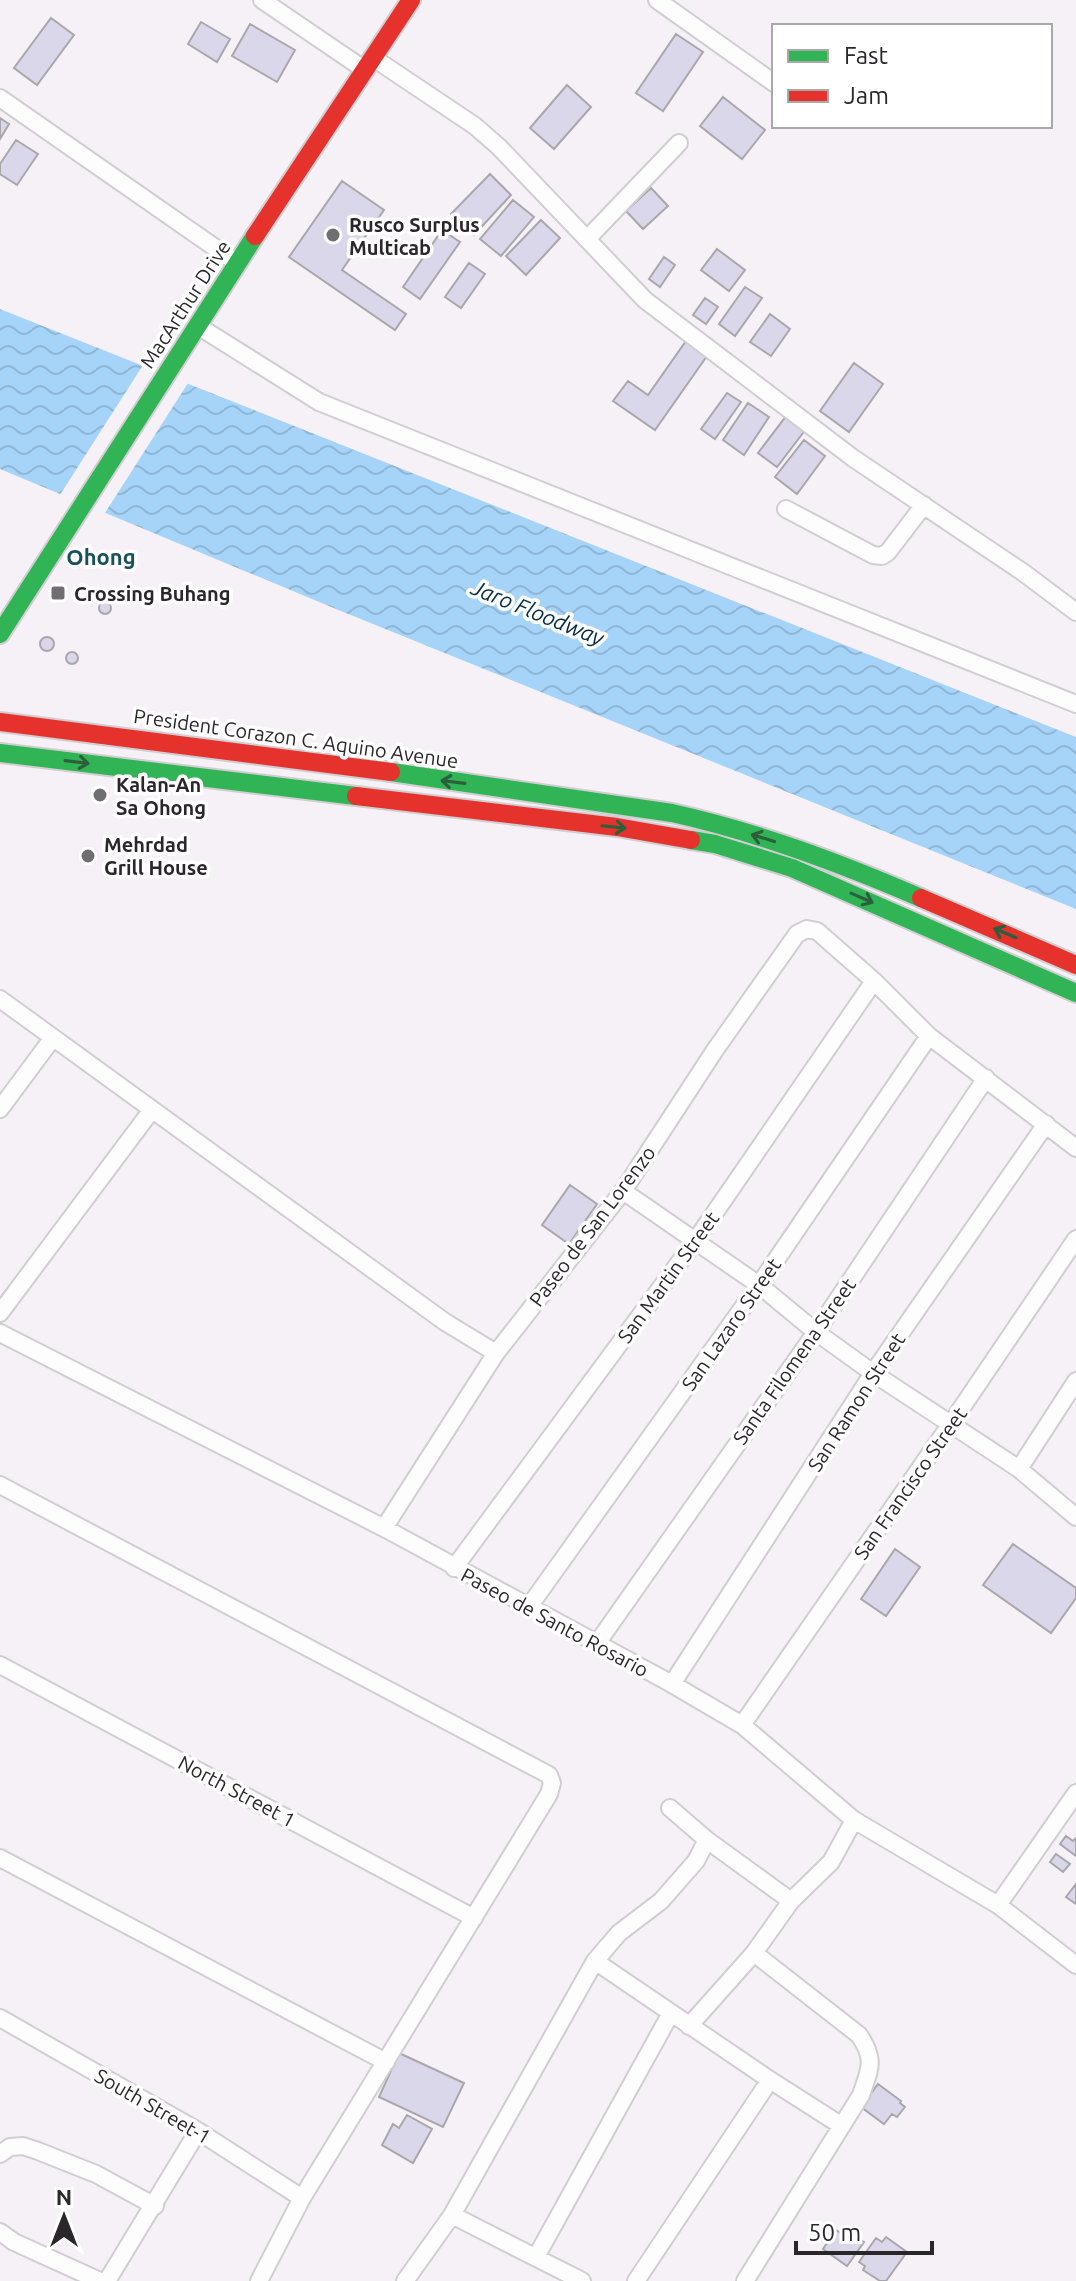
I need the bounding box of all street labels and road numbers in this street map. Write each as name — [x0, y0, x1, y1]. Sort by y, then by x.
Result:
street label: MacArthur Drive — [135, 236, 235, 372]
street label: President Corazon C. Aquino Avenue — [132, 704, 460, 772]
street label: Paseo de San Lorenzo — [524, 1141, 660, 1311]
street label: San Martin Street — [613, 1207, 723, 1347]
street label: San Lazaro Street — [677, 1253, 785, 1395]
street label: Santa Filomena Street — [728, 1273, 860, 1449]
street label: San Ramon Street — [803, 1328, 909, 1475]
street label: San Francisco Street — [849, 1402, 971, 1563]
street label: Paseo de Santo Rosario — [457, 1563, 653, 1681]
street label: North Street 1 — [175, 1751, 299, 1831]
street label: South Street-1 — [91, 2064, 215, 2148]

